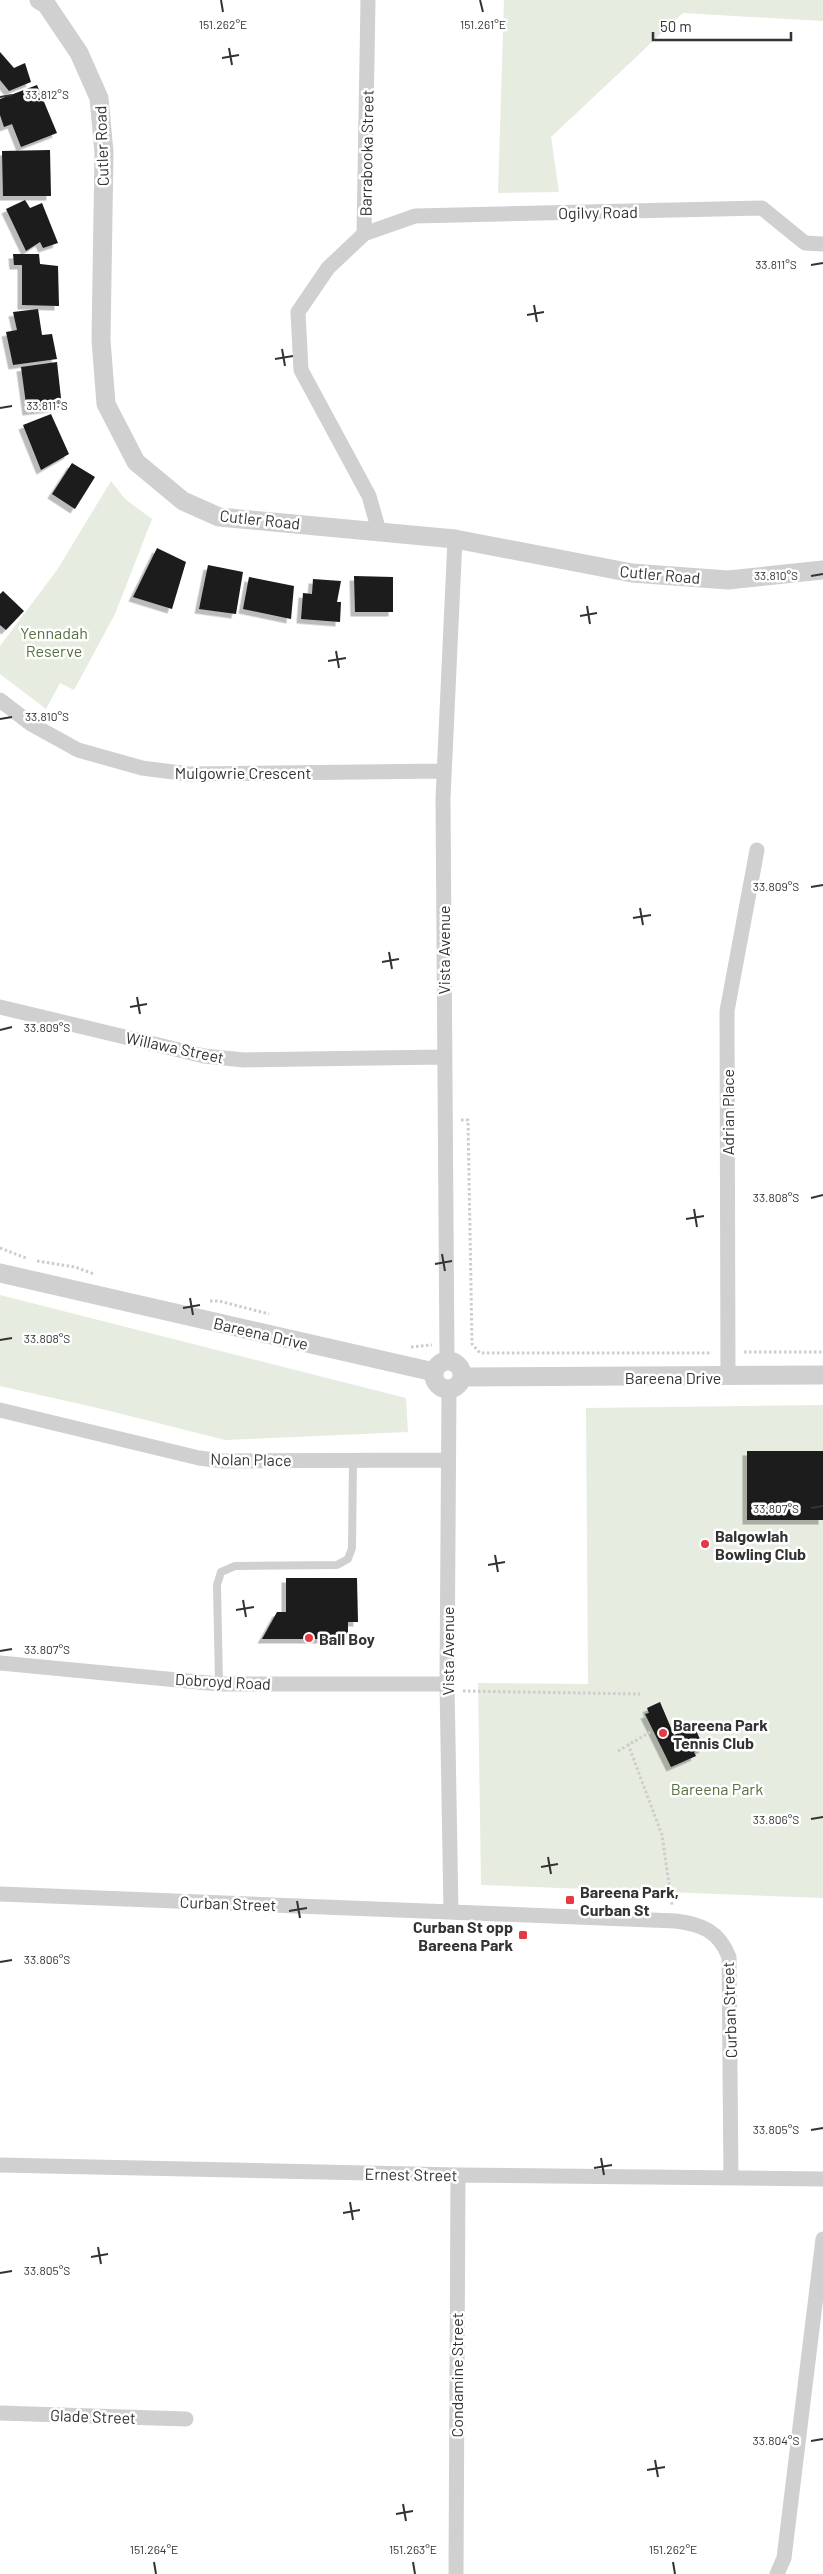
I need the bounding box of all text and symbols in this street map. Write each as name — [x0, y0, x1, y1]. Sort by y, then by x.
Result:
scale bar — [653, 10, 790, 42]
text: 151.262°E — [199, 17, 247, 31]
text: 151.261°E — [460, 17, 506, 31]
text: 50 m — [660, 17, 692, 35]
text: 33.812°S — [25, 87, 69, 101]
street label: Barrabooka Street — [355, 89, 377, 217]
street label: Cutler Road — [90, 105, 112, 187]
street label: Ogilvy Road — [558, 202, 638, 222]
text: 33.811°S — [755, 257, 797, 271]
text: 33.811°S — [26, 398, 68, 412]
street label: Cutler Road — [219, 505, 301, 533]
street label: Cutler Road — [619, 561, 701, 587]
text: 33.810°S — [754, 568, 798, 582]
park label: Yennadah Reserve — [20, 623, 88, 660]
text: 33.810°S — [25, 709, 69, 723]
street label: Mulgowrie Crescent — [175, 763, 311, 782]
text: 33.809°S — [753, 879, 799, 893]
street label: Vista Avenue — [434, 905, 453, 995]
text: 33.809°S — [24, 1020, 70, 1034]
street label: Willawa Street — [124, 1027, 226, 1067]
street label: Adrian Place — [718, 1069, 737, 1155]
text: 33.808°S — [753, 1190, 799, 1204]
street label: Bareena Drive — [212, 1313, 310, 1353]
text: 33.808°S — [24, 1331, 70, 1345]
street label: Bareena Drive — [625, 1368, 721, 1387]
street label: Nolan Place — [210, 1449, 292, 1469]
text: 33.807°S — [753, 1501, 799, 1515]
place label: Balgowlah Bowling Club — [715, 1526, 806, 1563]
marker: Balgowlah Bowling Club — [699, 1538, 711, 1550]
street label: Vista Avenue — [438, 1606, 457, 1696]
place label: Ball Boy — [319, 1629, 375, 1648]
marker: Ball Boy — [303, 1632, 315, 1644]
text: 33.807°S — [24, 1642, 70, 1656]
street label: Dobroyd Road — [175, 1669, 271, 1693]
place label: Bareena Park Tennis Club — [673, 1715, 768, 1752]
marker: Bareena Park Tennis Club — [657, 1727, 669, 1739]
park label: Bareena Park — [671, 1779, 763, 1798]
text: 33.806°S — [753, 1812, 799, 1826]
place label: Bareena Park, Curban St — [580, 1882, 679, 1919]
street label: Curban Street — [179, 1892, 277, 1914]
marker: Bareena Park, Curban St — [564, 1894, 576, 1906]
place label: Curban St opp Bareena Park — [413, 1917, 513, 1954]
marker: Curban St opp Bareena Park — [517, 1929, 529, 1941]
text: 33.806°S — [24, 1952, 70, 1966]
street label: Curban Street — [718, 1961, 740, 2059]
text: 33.805°S — [753, 2122, 799, 2136]
street label: Ernest Street — [364, 2164, 458, 2184]
text: 33.805°S — [24, 2263, 70, 2277]
street label: Condamine Street — [447, 2312, 466, 2438]
street label: Glade Street — [50, 2405, 136, 2427]
text: 33.804°S — [753, 2433, 799, 2447]
text: 151.264°E — [130, 2542, 178, 2556]
text: 151.263°E — [389, 2542, 437, 2556]
text: 151.262°E — [649, 2542, 697, 2556]

